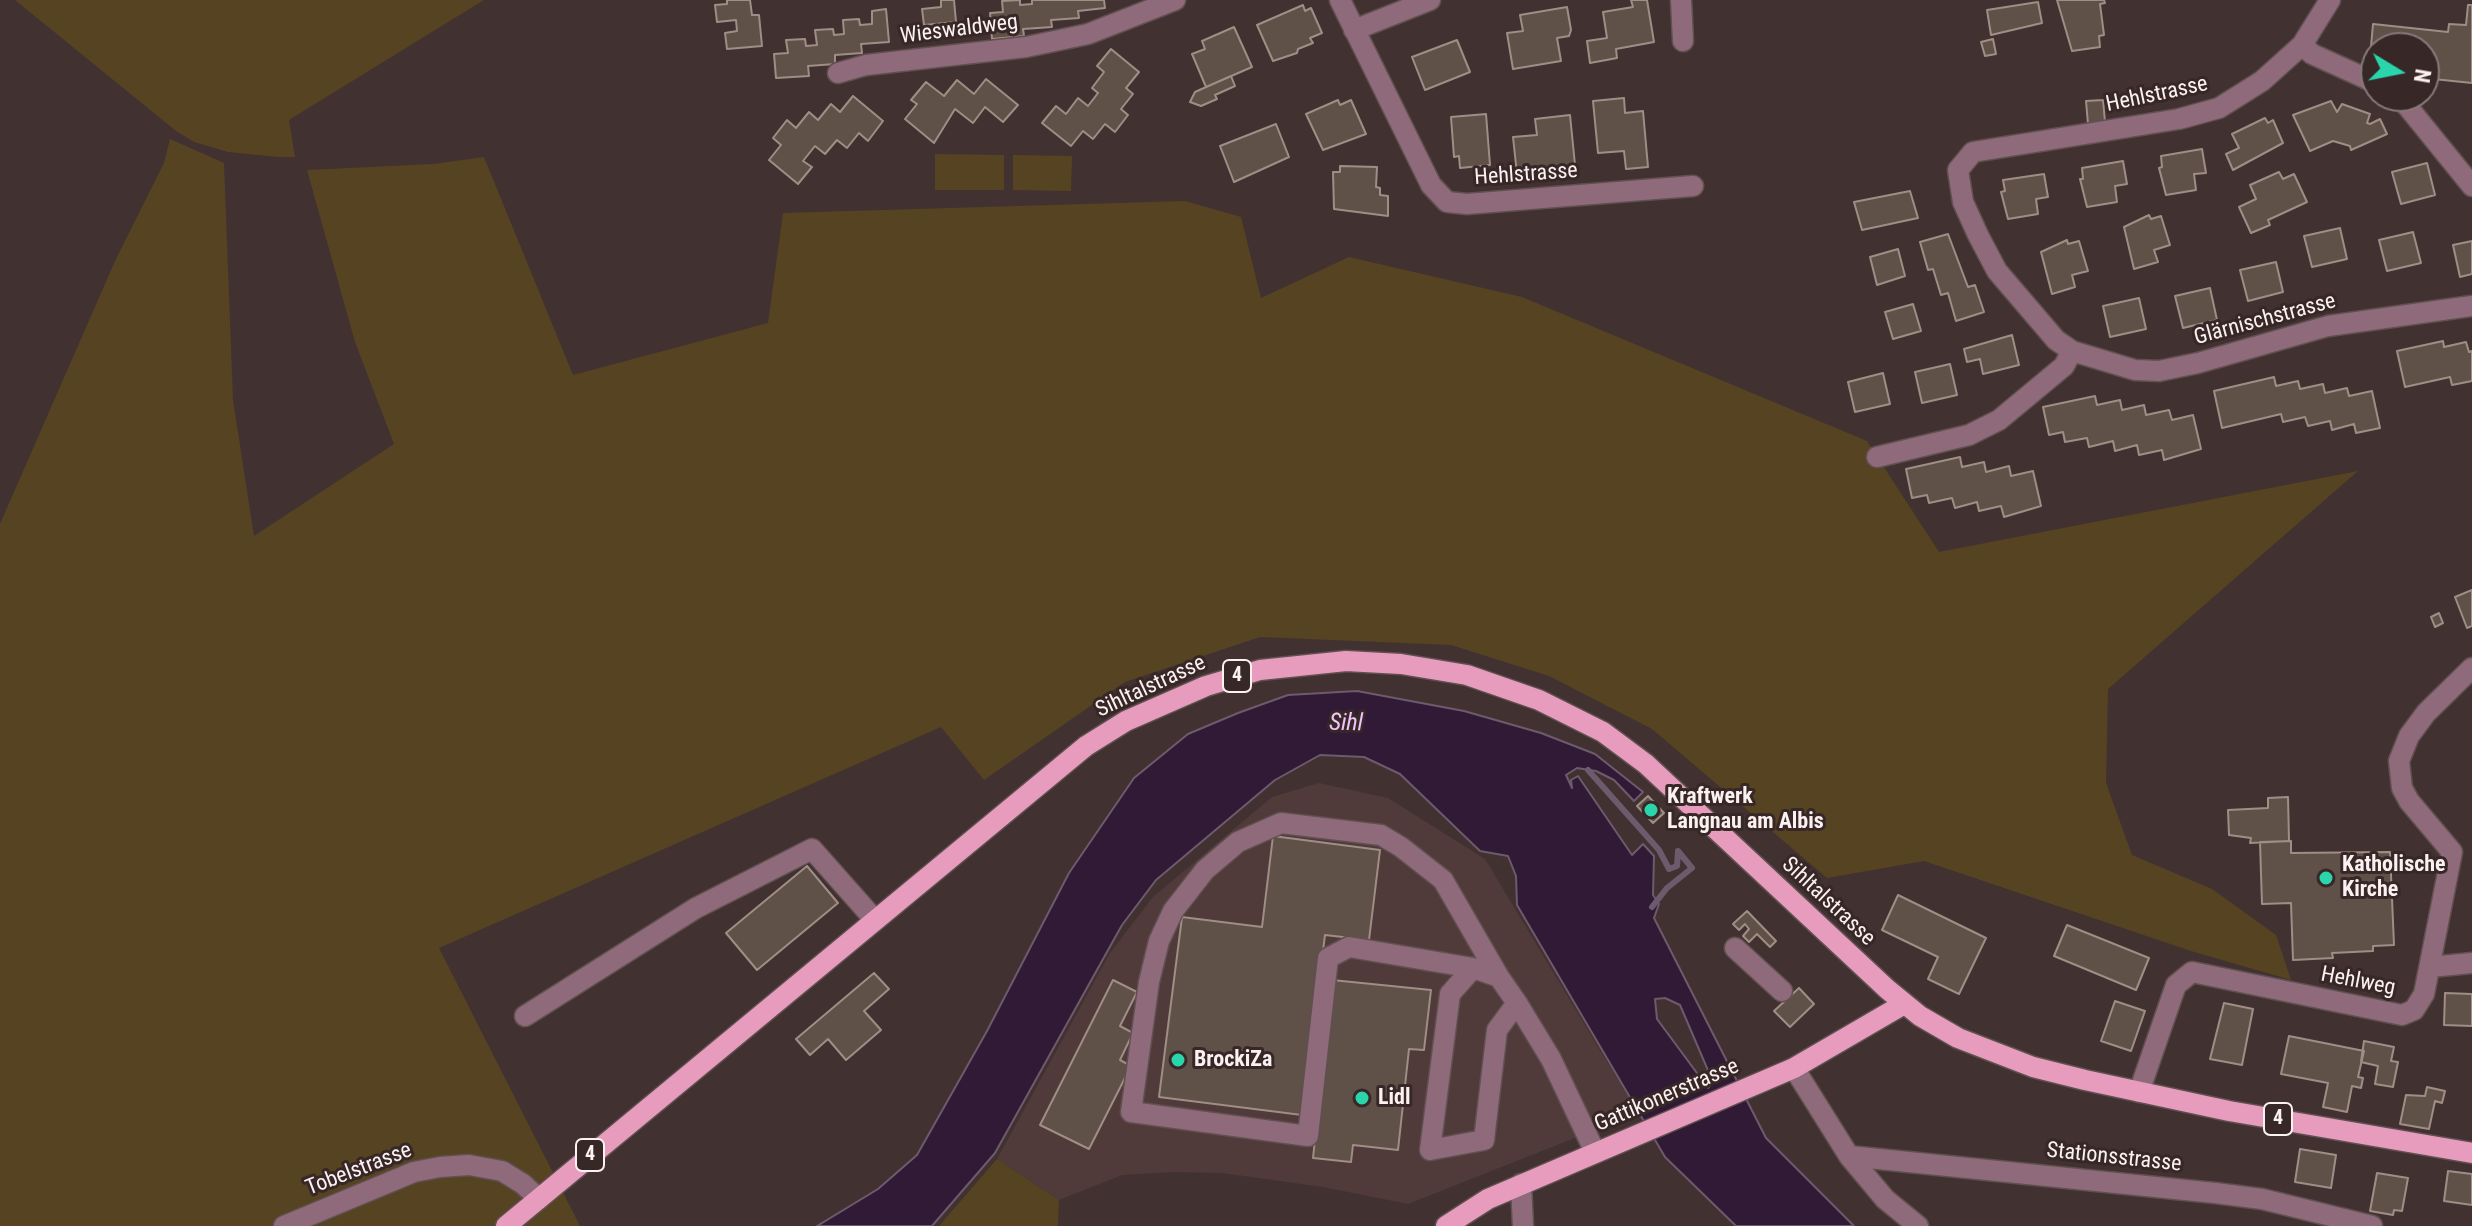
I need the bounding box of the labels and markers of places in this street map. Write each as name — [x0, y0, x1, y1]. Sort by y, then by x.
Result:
place label: Kraftwerk Langnau am Albis — [1667, 784, 1824, 836]
marker: Kraftwerk Langnau am Albis — [1642, 801, 1660, 819]
place label: Katholische Kirche — [2342, 852, 2446, 904]
marker: Katholische Kirche — [2317, 869, 2335, 887]
place label: BrockiZa — [1194, 1047, 1272, 1073]
marker: BrockiZa — [1169, 1051, 1187, 1069]
place label: Lidl — [1378, 1085, 1411, 1111]
marker: Lidl — [1353, 1089, 1371, 1107]

